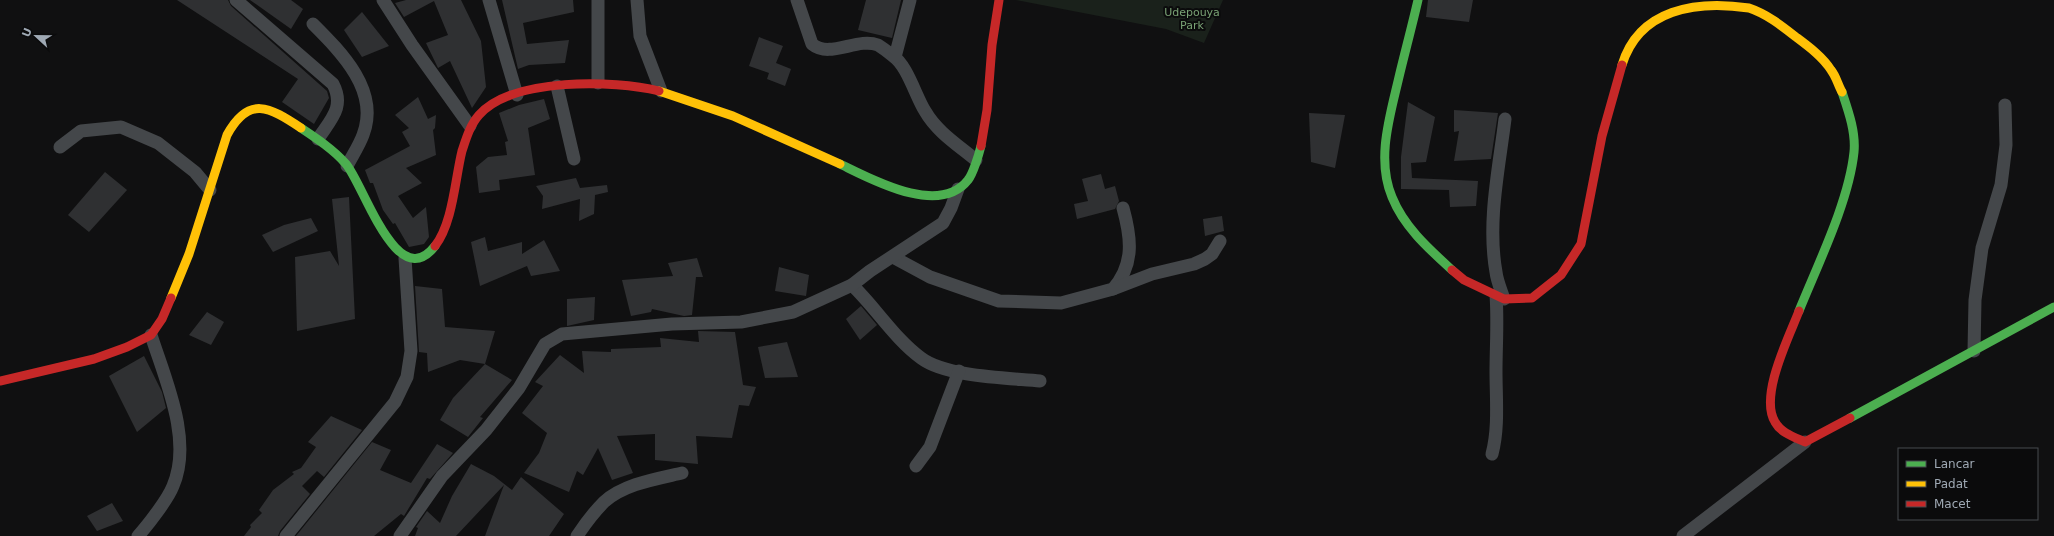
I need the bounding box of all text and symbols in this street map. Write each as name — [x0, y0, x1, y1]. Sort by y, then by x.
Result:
park label: Udepouya Park — [1164, 6, 1220, 32]
north arrow — [16, 16, 56, 56]
text: U — [19, 26, 35, 39]
legend — [1898, 448, 2038, 520]
text: Lancar — [1934, 457, 1975, 471]
text: Padat — [1934, 477, 1968, 491]
text: Macet — [1934, 497, 1971, 511]

